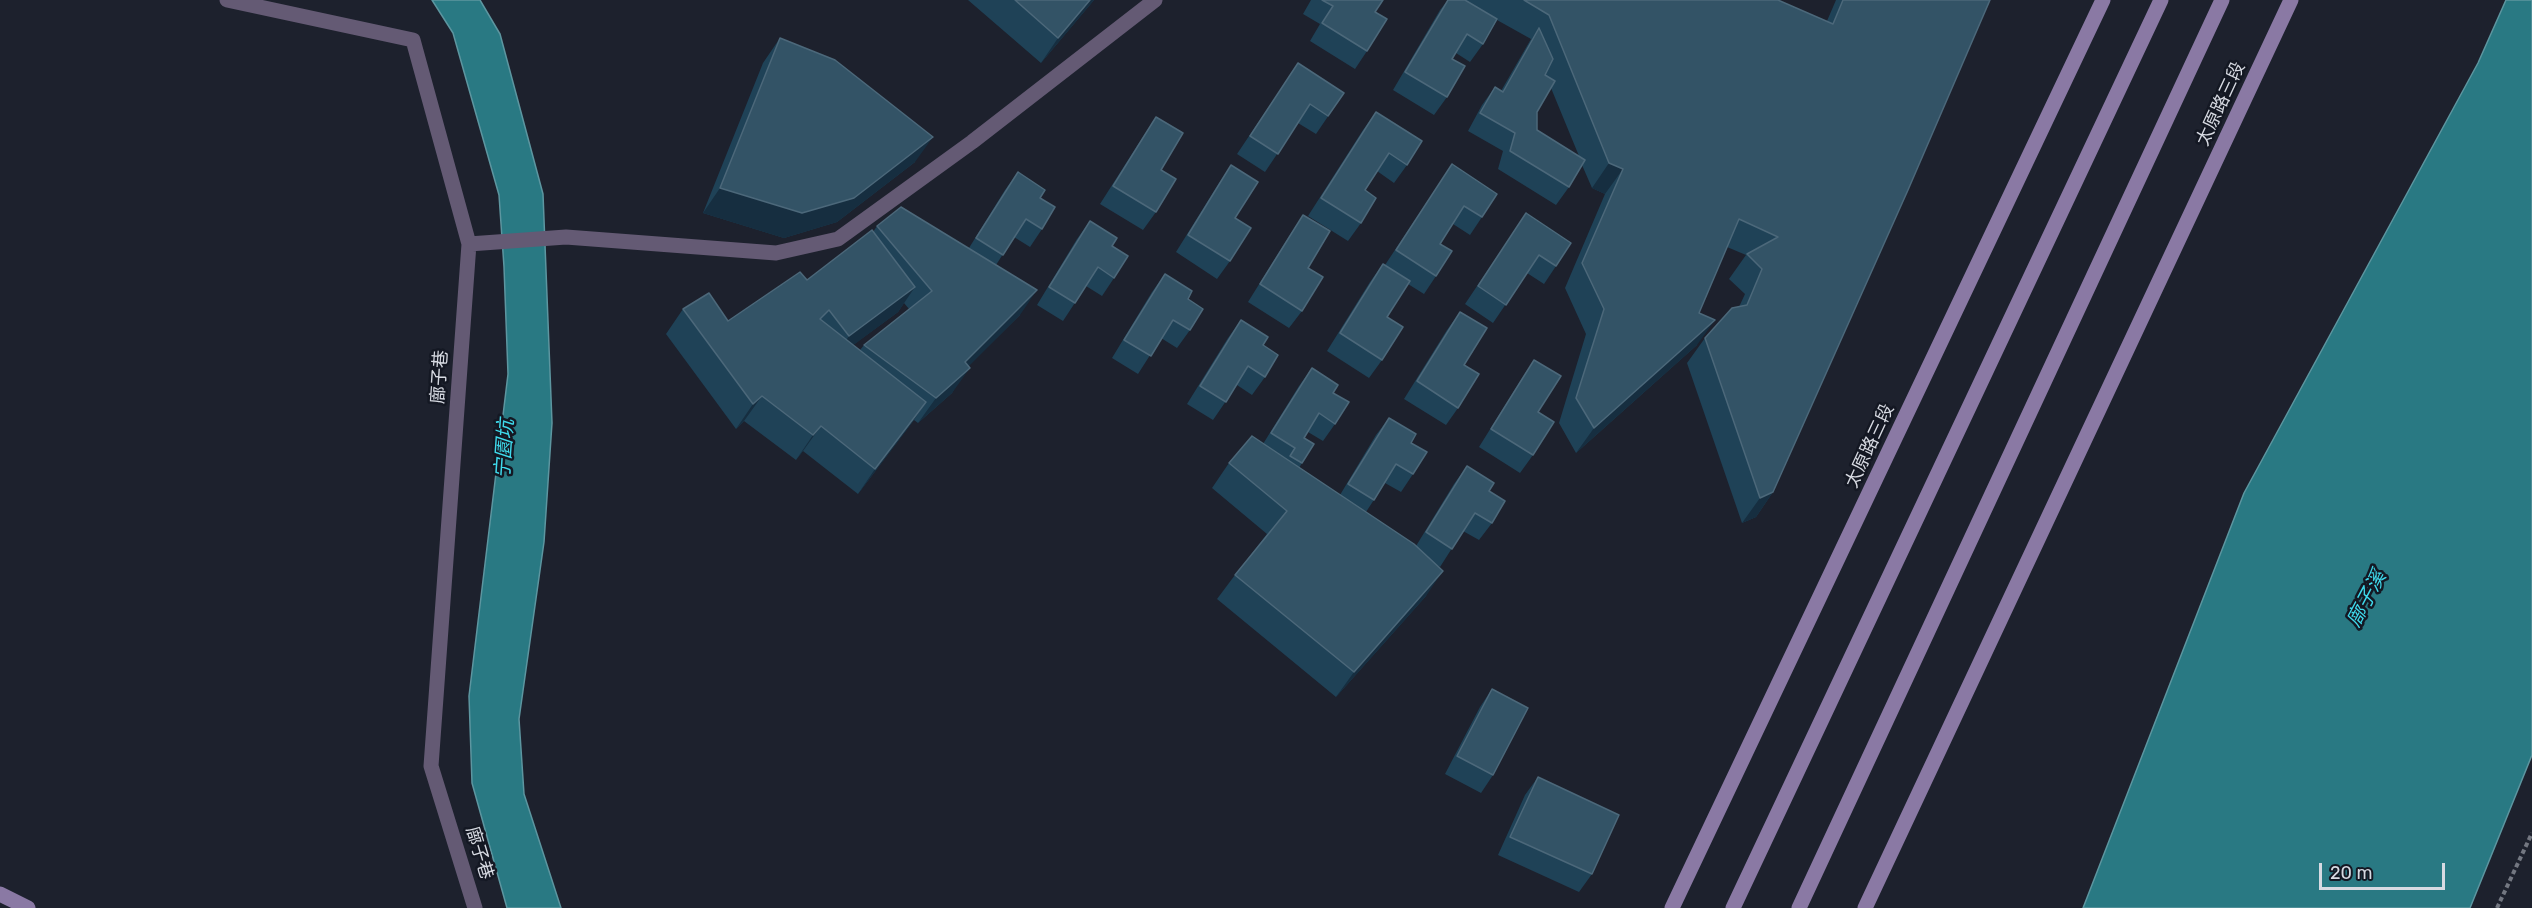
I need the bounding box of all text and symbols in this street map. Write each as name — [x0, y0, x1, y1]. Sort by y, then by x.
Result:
street label: 太原路三段 — [2192, 59, 2250, 149]
street label: 廍子巷 — [427, 349, 453, 405]
street label: 太原路三段 — [1841, 401, 1899, 491]
water label: 宁園坑 — [491, 418, 519, 480]
water label: 廍子溪 — [2342, 567, 2392, 631]
street label: 廍子巷 — [461, 824, 497, 882]
scale bar — [2322, 851, 2448, 889]
text: 20 m — [2330, 862, 2372, 884]

